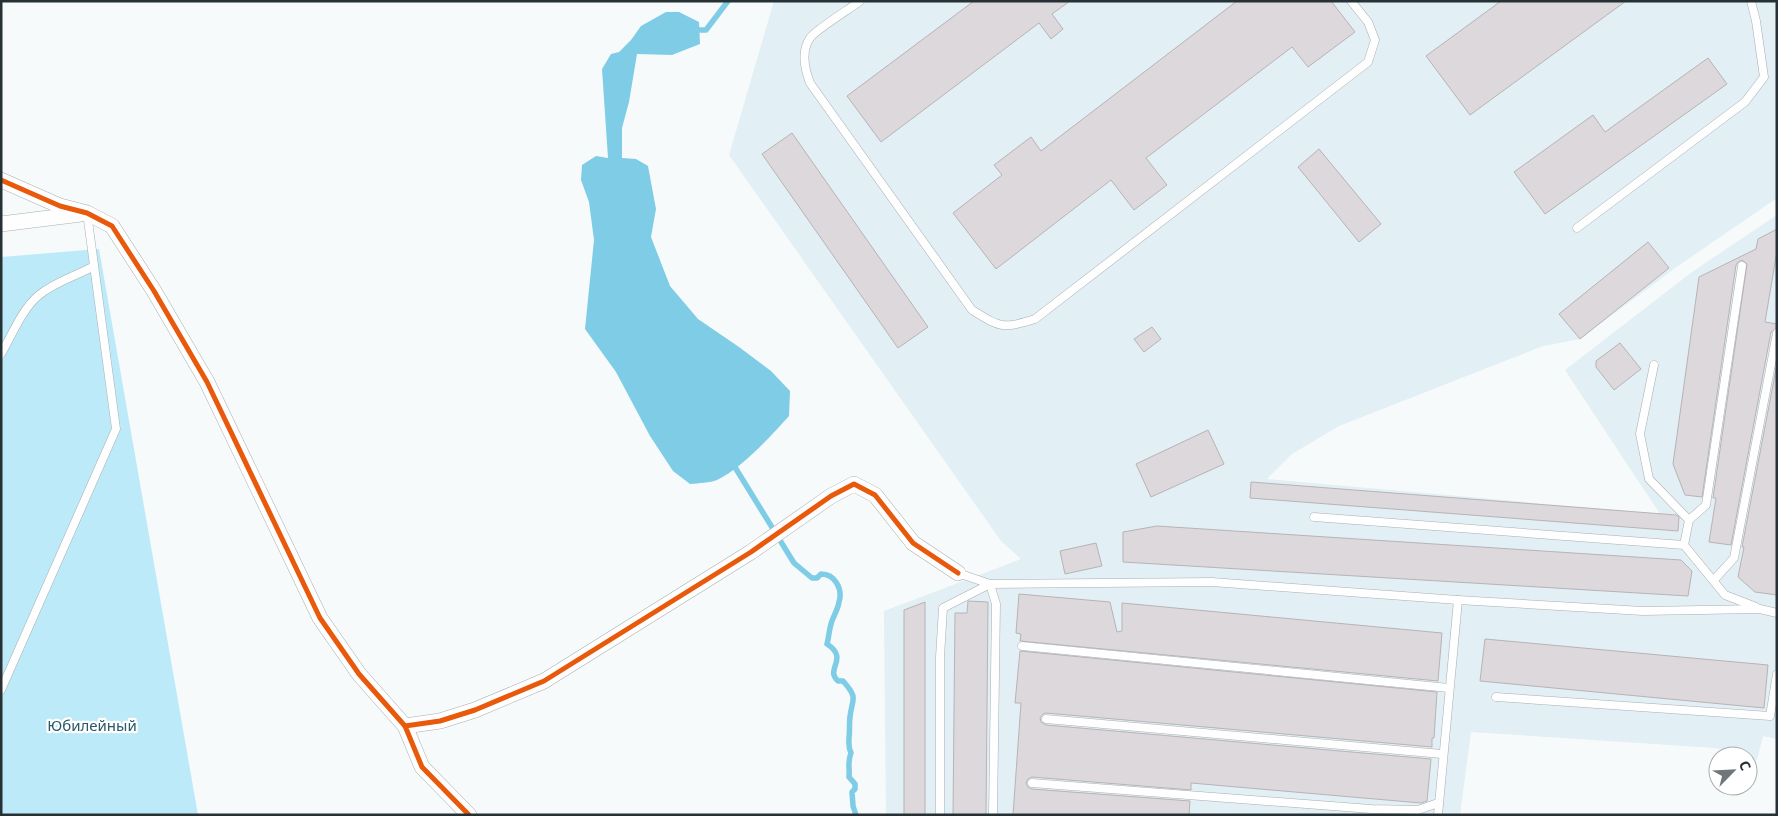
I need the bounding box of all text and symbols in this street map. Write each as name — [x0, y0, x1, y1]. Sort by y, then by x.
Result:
park label: Юбилейный — [47, 715, 137, 735]
north arrow — [1708, 746, 1758, 796]
text: С — [1735, 758, 1756, 773]

